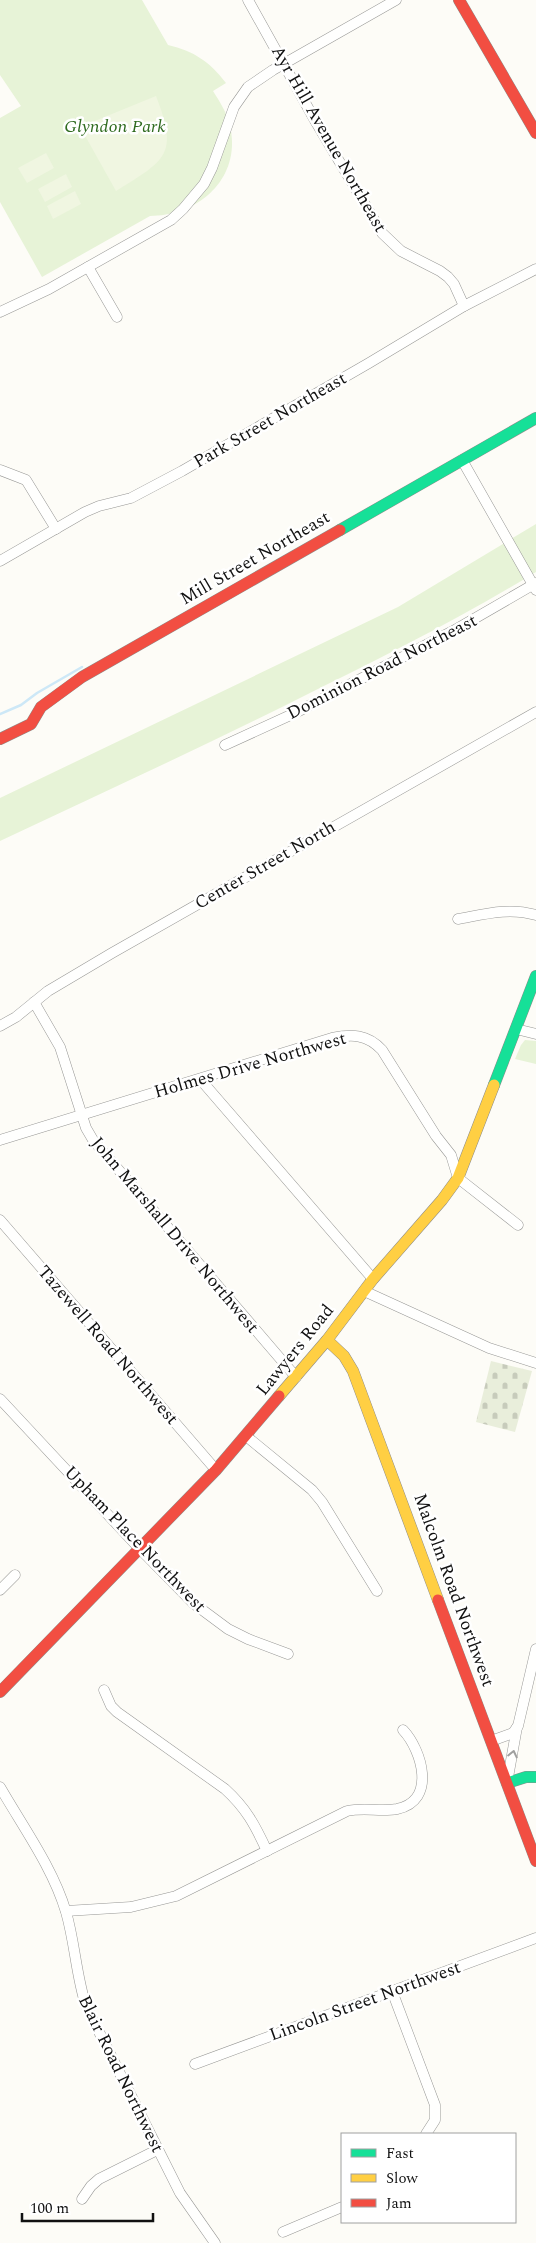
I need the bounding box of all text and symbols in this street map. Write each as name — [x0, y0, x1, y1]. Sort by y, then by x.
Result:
street label: Ayr Hill Avenue Northeast — [264, 40, 394, 238]
park label: Glyndon Park — [64, 113, 166, 140]
street label: Park Street Northeast — [188, 365, 352, 475]
street label: Mill Street Northeast — [175, 504, 335, 612]
street label: Dominion Road Northeast — [282, 607, 482, 727]
street label: Center Street North — [189, 814, 341, 916]
street label: Holmes Drive Northwest — [151, 1025, 349, 1105]
street label: John Marshall Drive Northwest — [84, 1131, 266, 1339]
street label: Tazewell Road Northwest — [31, 1259, 185, 1431]
street label: Lawyers Road — [250, 1298, 340, 1402]
street label: Upham Place Northwest — [58, 1459, 212, 1619]
street label: Malcolm Road Northwest — [406, 1489, 502, 1691]
one-way arrow — [507, 1750, 518, 1759]
street label: Lincoln Street Northwest — [265, 1954, 465, 2048]
street label: Blair Road Northwest — [71, 1991, 171, 2157]
legend — [341, 2133, 516, 2223]
text: Fast — [386, 2142, 414, 2165]
text: Slow — [386, 2167, 418, 2190]
scale bar — [22, 2190, 154, 2222]
text: Jam — [386, 2192, 412, 2215]
text: 100 m — [30, 2197, 69, 2220]

